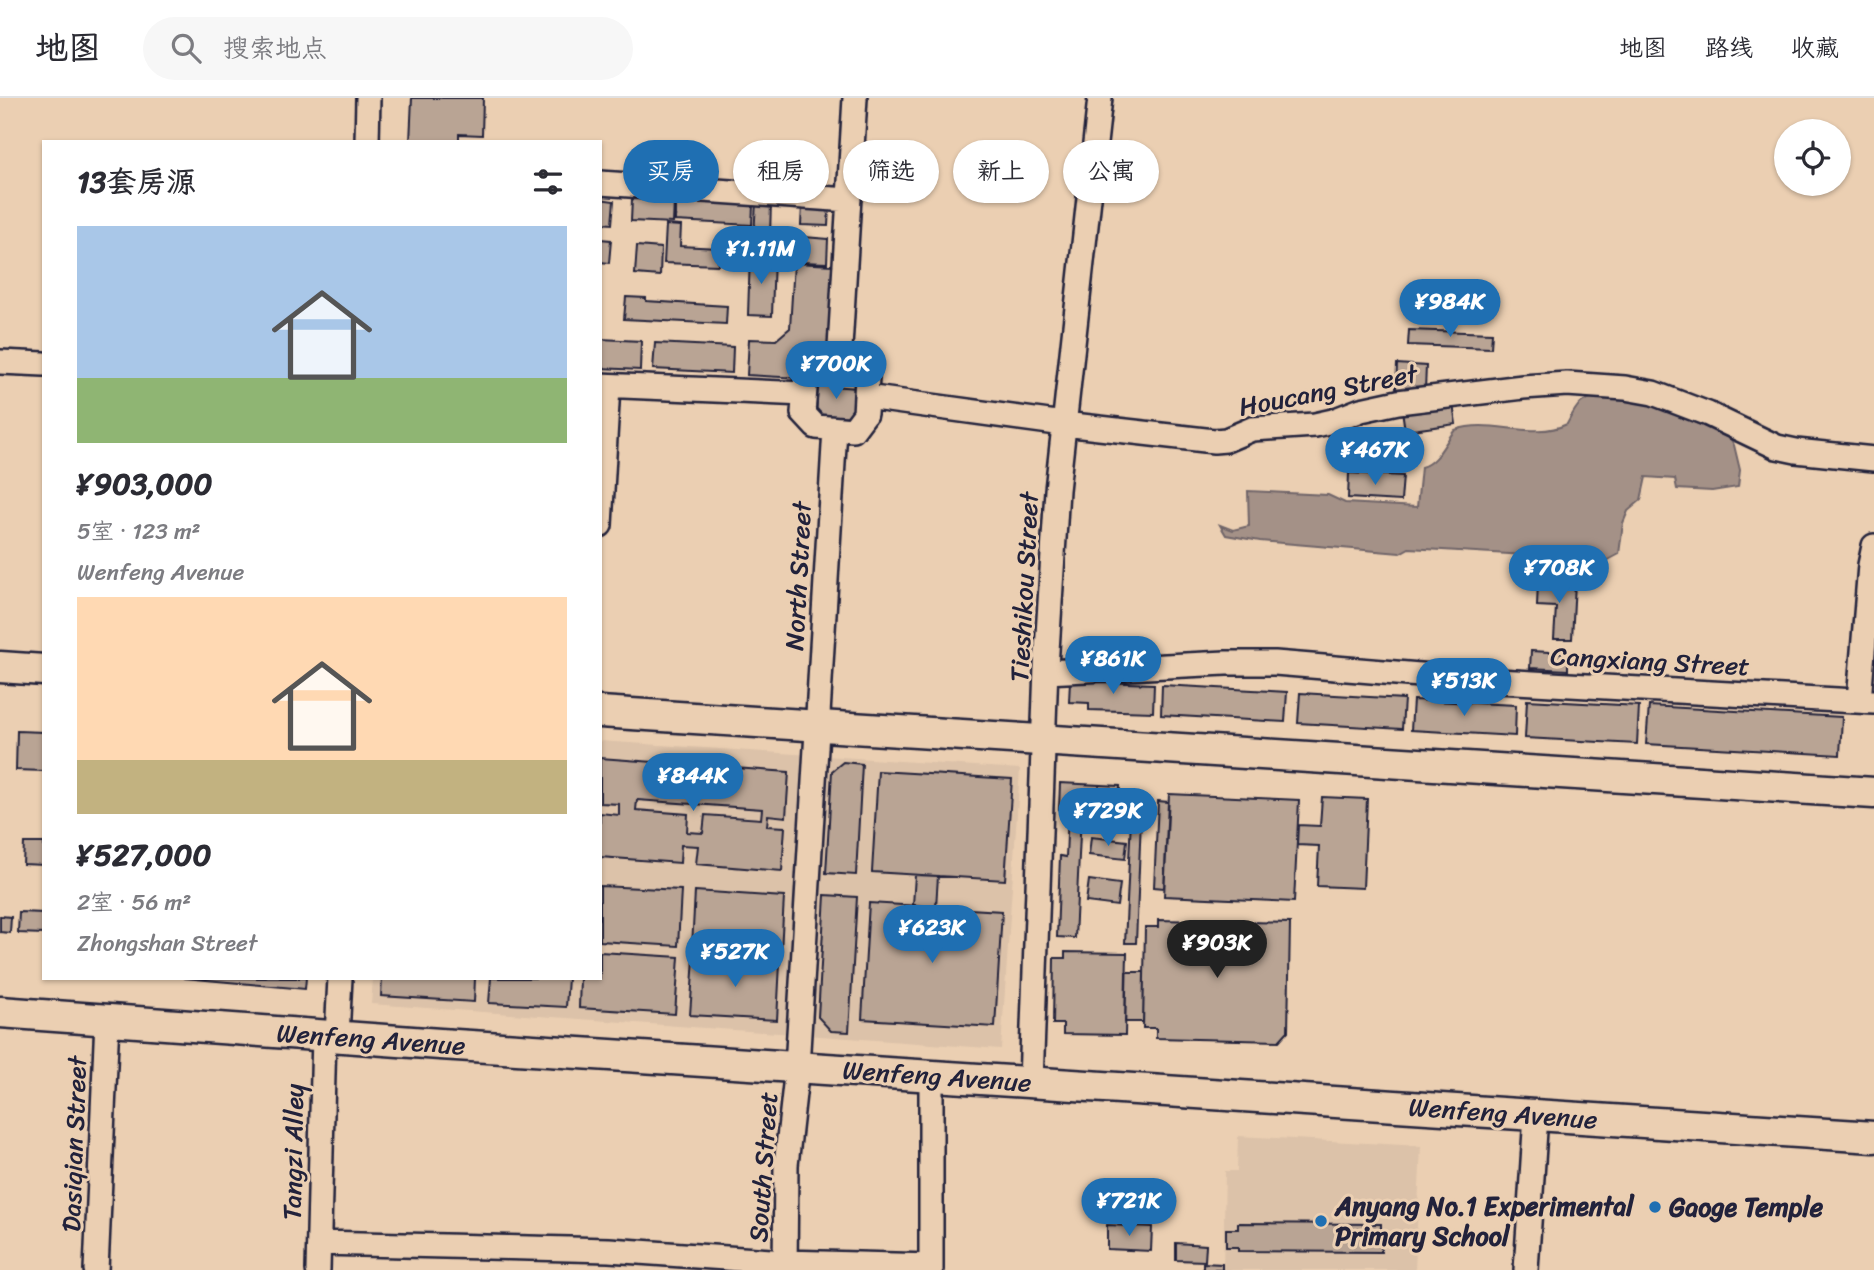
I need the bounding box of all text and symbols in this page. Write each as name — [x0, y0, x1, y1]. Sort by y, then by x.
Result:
search box — [143, 17, 633, 80]
text: 地图 — [35, 19, 101, 77]
text: 搜索地点 — [223, 25, 327, 71]
text: 地图 — [1619, 27, 1667, 69]
text: 路线 — [1705, 27, 1753, 69]
text: 收藏 — [1791, 27, 1839, 69]
icon: search — [167, 29, 205, 67]
map controls — [1774, 119, 1851, 196]
button: locate — [1774, 119, 1851, 196]
chip: 买房 — [623, 140, 719, 203]
chip: 租房 — [733, 140, 829, 203]
chip: 筛选 — [843, 140, 939, 203]
chip: 新上 — [953, 140, 1049, 203]
chip: 公寓 — [1063, 140, 1159, 203]
text: 13套房源 — [77, 155, 196, 209]
icon: filters — [529, 163, 567, 201]
pin: ¥1.11M — [704, 226, 818, 286]
text: ¥1.11M — [727, 228, 795, 269]
icon: home — [259, 272, 385, 398]
pin: ¥984K — [1401, 280, 1499, 339]
text: ¥984K — [1415, 281, 1485, 322]
pin: ¥700K — [787, 342, 885, 401]
text: ¥700K — [802, 343, 870, 384]
street label: Houcang Street — [1235, 350, 1423, 430]
pin: ¥467K — [1326, 428, 1424, 487]
text: ¥467K — [1341, 429, 1409, 470]
text: ¥903,000 — [77, 457, 212, 511]
street label: Tieshikou Street — [996, 489, 1052, 683]
street label: North Street — [771, 499, 825, 652]
text: 5室 · 123 m² — [77, 511, 201, 552]
pin: ¥708K — [1510, 546, 1608, 605]
text: ¥708K — [1525, 547, 1593, 588]
text: Wenfeng Avenue — [77, 552, 244, 593]
street label: Cangxiang Street — [1549, 633, 1751, 689]
pin: ¥861K — [1064, 636, 1162, 696]
text: ¥861K — [1081, 638, 1145, 679]
icon: home — [259, 643, 385, 769]
pin: ¥513K — [1415, 658, 1513, 718]
text: ¥513K — [1432, 660, 1496, 701]
pin: ¥844K — [644, 754, 742, 813]
text: ¥844K — [658, 755, 728, 796]
pin: ¥729K — [1059, 788, 1157, 848]
text: ¥729K — [1074, 790, 1142, 831]
text: ¥527,000 — [77, 828, 211, 882]
text: 2室 · 56 m² — [77, 882, 191, 923]
pin: ¥623K — [883, 906, 981, 965]
text: ¥623K — [899, 907, 965, 948]
pin: ¥903K — [1168, 920, 1266, 980]
text: ¥903K — [1183, 922, 1251, 963]
text: Zhongshan Street — [77, 923, 257, 964]
pin: ¥527K — [686, 930, 784, 989]
text: ¥527K — [701, 931, 769, 972]
street label: Wenfeng Avenue — [275, 1009, 467, 1069]
street label: Wenfeng Avenue — [841, 1046, 1033, 1106]
street label: Dasiqian Street — [48, 1054, 100, 1233]
street label: Tangzi Alley — [269, 1083, 317, 1221]
street label: Wenfeng Avenue — [1407, 1083, 1599, 1143]
street label: South Street — [735, 1090, 791, 1244]
pin: ¥721K — [1080, 1178, 1178, 1238]
text: ¥721K — [1097, 1180, 1161, 1221]
place label: Anyang No.1 Experimental Primary School — [1334, 1183, 1635, 1259]
place label: Gaoge Temple — [1669, 1184, 1824, 1230]
marker: Gaoge Temple — [1647, 1199, 1663, 1215]
marker: Anyang No.1 Experimental Primary School — [1313, 1213, 1329, 1229]

